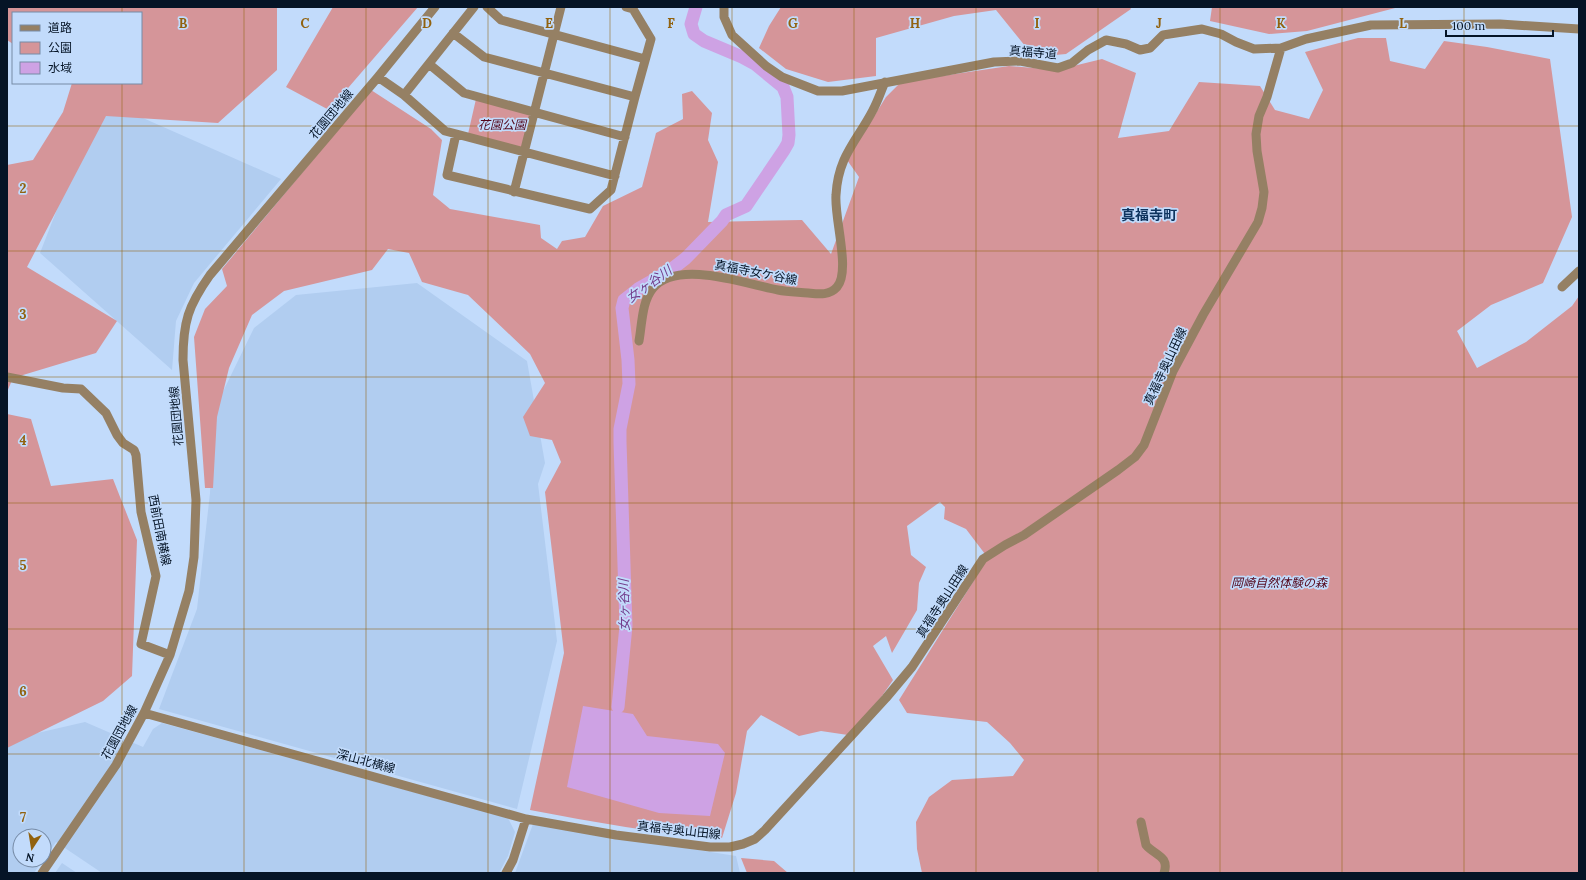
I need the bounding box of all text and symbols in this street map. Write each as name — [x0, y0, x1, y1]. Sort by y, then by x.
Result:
legend — [12, 12, 142, 84]
scale bar — [1446, 12, 1553, 38]
text: B — [179, 15, 188, 32]
text: C — [301, 15, 310, 32]
text: D — [422, 15, 432, 32]
text: E — [545, 15, 553, 32]
text: F — [667, 15, 675, 32]
text: G — [788, 15, 798, 32]
text: H — [910, 15, 920, 32]
text: I — [1034, 15, 1040, 32]
text: J — [1156, 15, 1162, 32]
text: K — [1276, 15, 1286, 32]
text: L — [1399, 15, 1407, 32]
text: 100 m — [1452, 18, 1485, 33]
text: 道路 — [48, 20, 72, 35]
text: 公園 — [48, 40, 72, 55]
street label: 真福寺道 — [1008, 42, 1058, 62]
text: 水域 — [48, 60, 72, 75]
street label: 花園団地線 — [306, 86, 356, 142]
park label: 花園公園 — [478, 117, 528, 132]
text: 2 — [20, 180, 27, 197]
district label: 真福寺町 — [1121, 206, 1177, 224]
street label: 真福寺女ケ谷線 — [713, 257, 799, 287]
water label: 女ヶ谷川 — [623, 261, 677, 306]
text: 3 — [19, 306, 27, 323]
street label: 真福寺奥山田線 — [1140, 325, 1190, 407]
street label: 花園団地線 — [166, 385, 186, 447]
text: 4 — [19, 432, 27, 449]
street label: 西前田南横線 — [146, 493, 174, 567]
text: 5 — [19, 557, 27, 574]
street label: 真福寺奥山田線 — [913, 562, 971, 640]
park label: 岡崎自然体験の森 — [1231, 575, 1328, 590]
water label: 女ヶ谷川 — [615, 577, 633, 631]
text: 6 — [19, 683, 27, 700]
street label: 花園団地線 — [98, 702, 140, 762]
street label: 深山北横線 — [335, 746, 397, 776]
text: 7 — [20, 809, 26, 826]
street label: 真福寺奥山田線 — [636, 818, 722, 842]
north arrow — [12, 828, 52, 868]
text: N — [24, 850, 36, 866]

